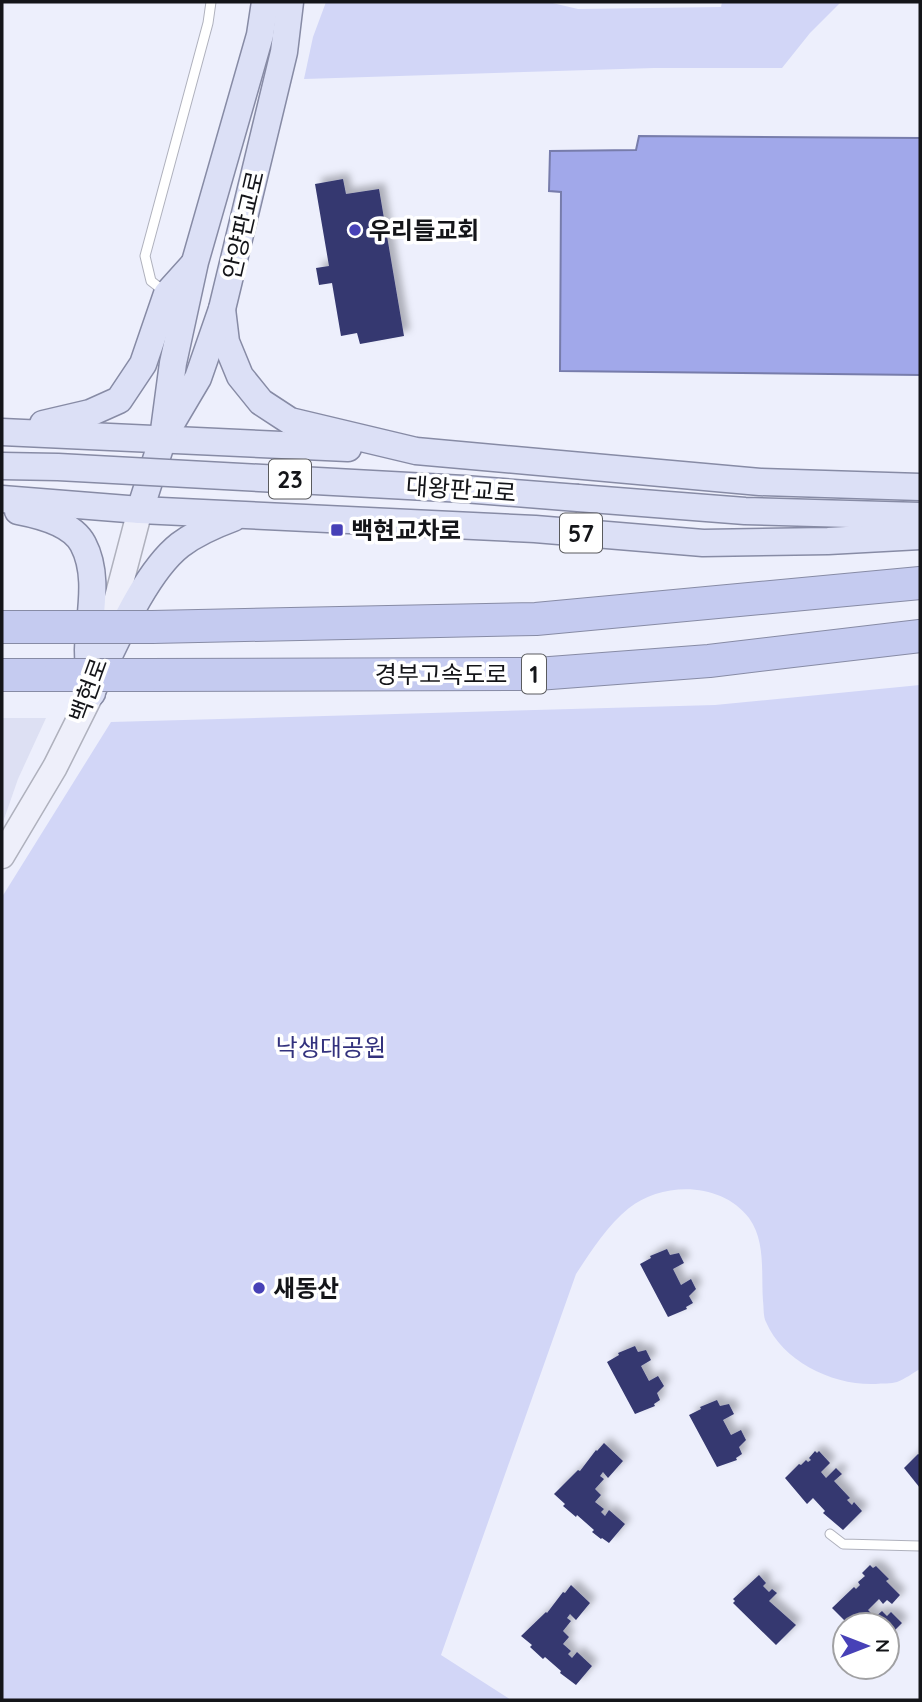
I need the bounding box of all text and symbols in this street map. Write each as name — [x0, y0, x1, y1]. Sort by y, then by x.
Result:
street label: 안양판교로 — [216, 168, 270, 282]
place label: 우리들교회 — [369, 215, 479, 245]
marker: 우리들교회 — [347, 222, 363, 238]
road number: 23 — [269, 460, 311, 499]
street label: 대왕판교로 — [405, 470, 517, 508]
road number: 57 — [560, 513, 602, 552]
place label: 백현교차로 — [351, 515, 461, 545]
marker: 백현교차로 — [329, 522, 345, 538]
street label: 백현로 — [63, 654, 113, 726]
road number: 1 — [522, 654, 546, 694]
street label: 경부고속도로 — [375, 659, 507, 689]
park label: 낙생대공원 — [276, 1032, 386, 1062]
place label: 새동산 — [273, 1273, 339, 1303]
marker: 새동산 — [251, 1280, 267, 1296]
north arrow — [831, 1611, 901, 1681]
text: N — [871, 1639, 895, 1653]

